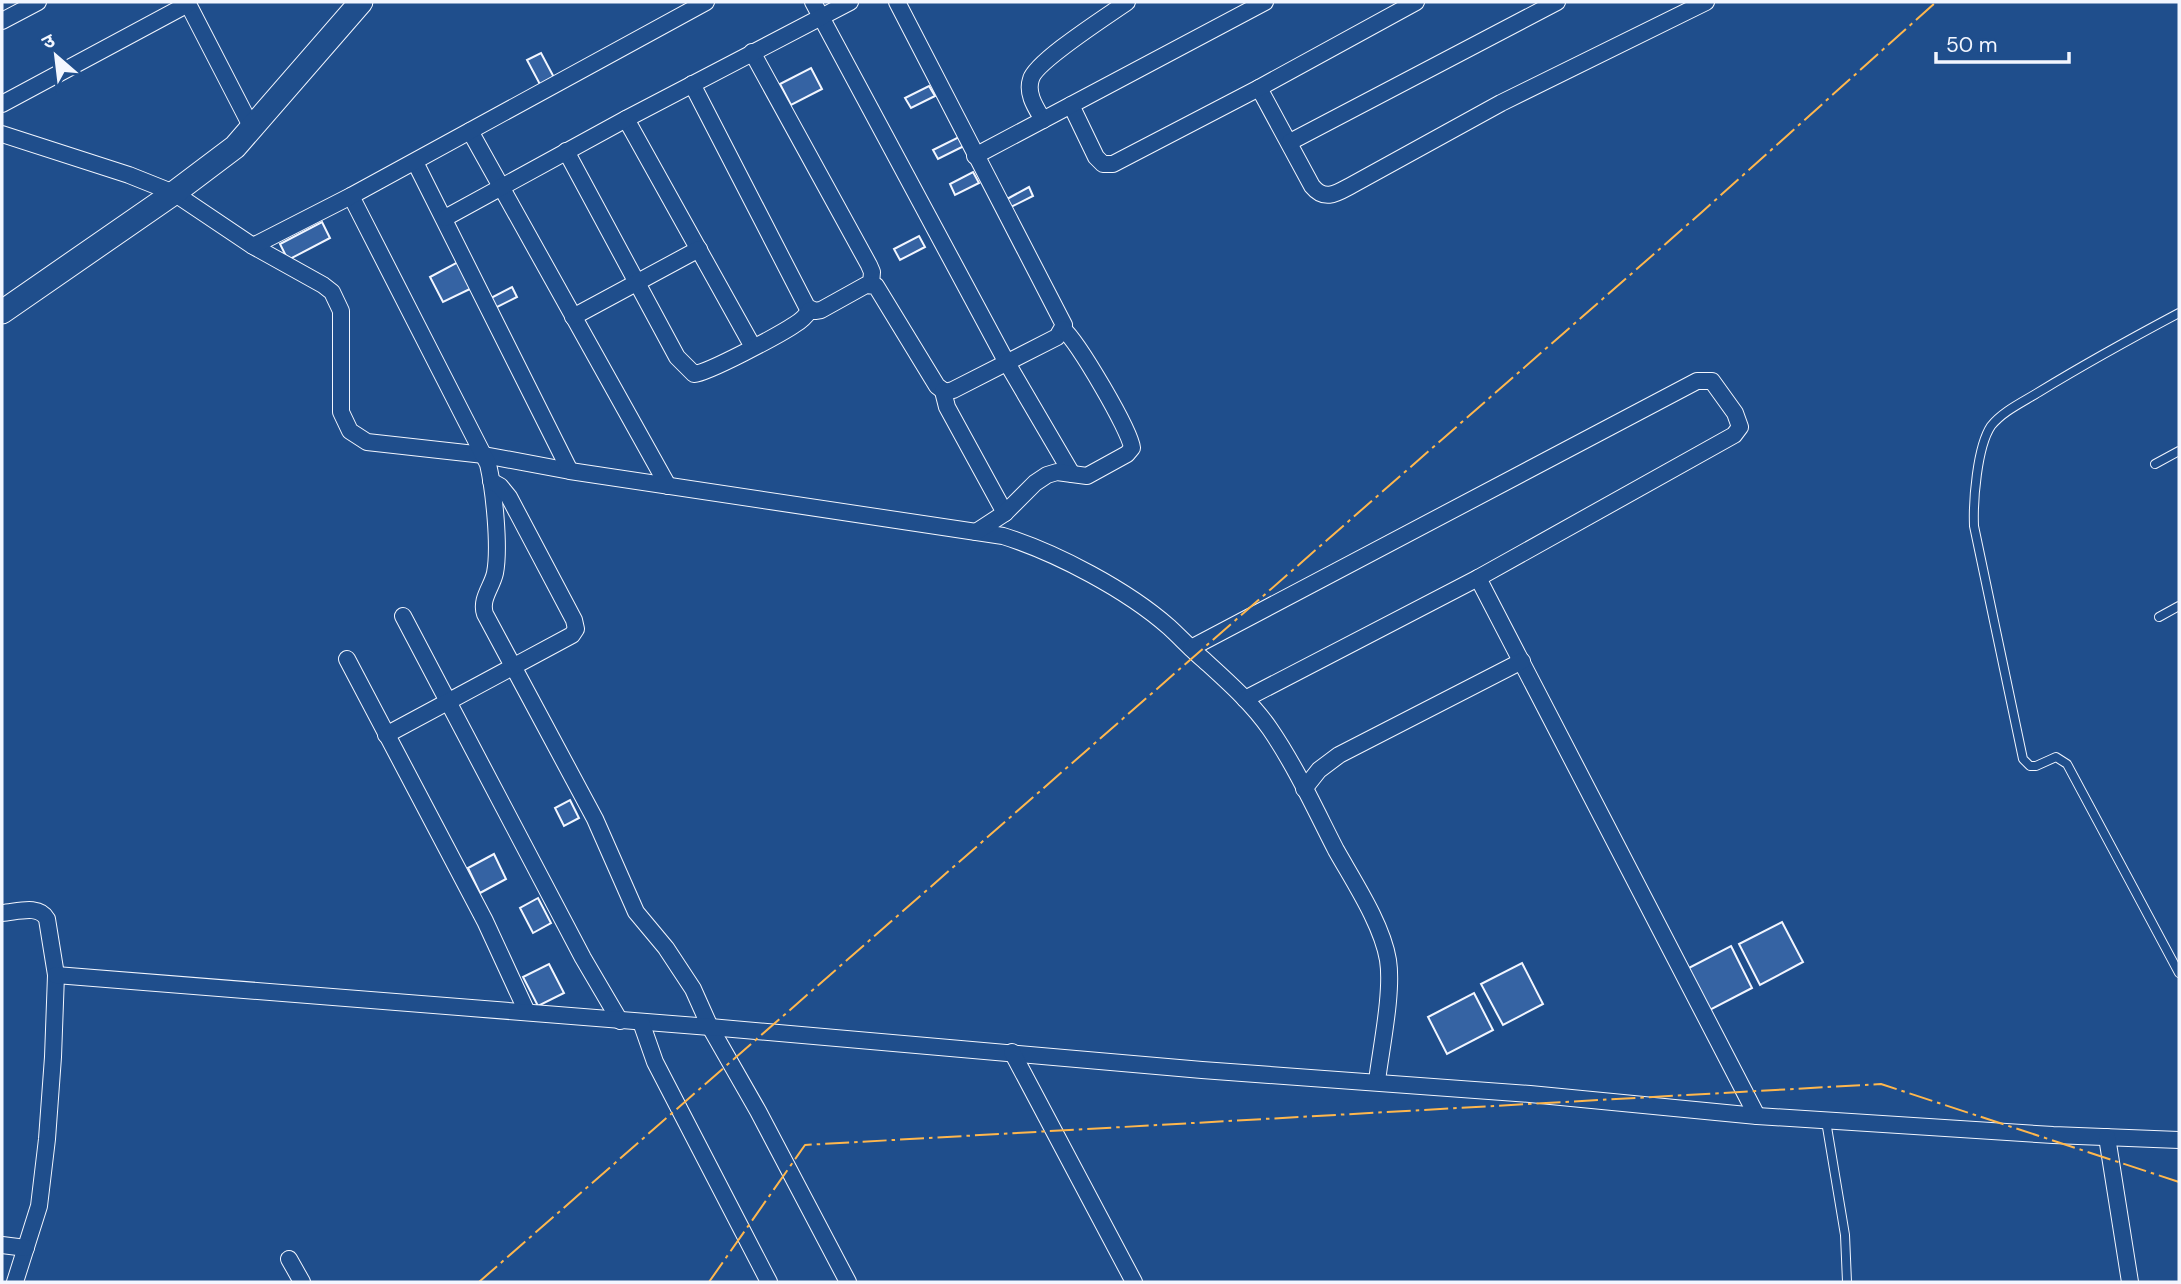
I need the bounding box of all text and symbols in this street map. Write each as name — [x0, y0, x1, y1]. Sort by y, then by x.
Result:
north arrow — [21, 21, 91, 91]
scale bar — [1936, 21, 2069, 65]
text: उ — [37, 27, 60, 55]
text: 50 m — [1946, 31, 1997, 59]

